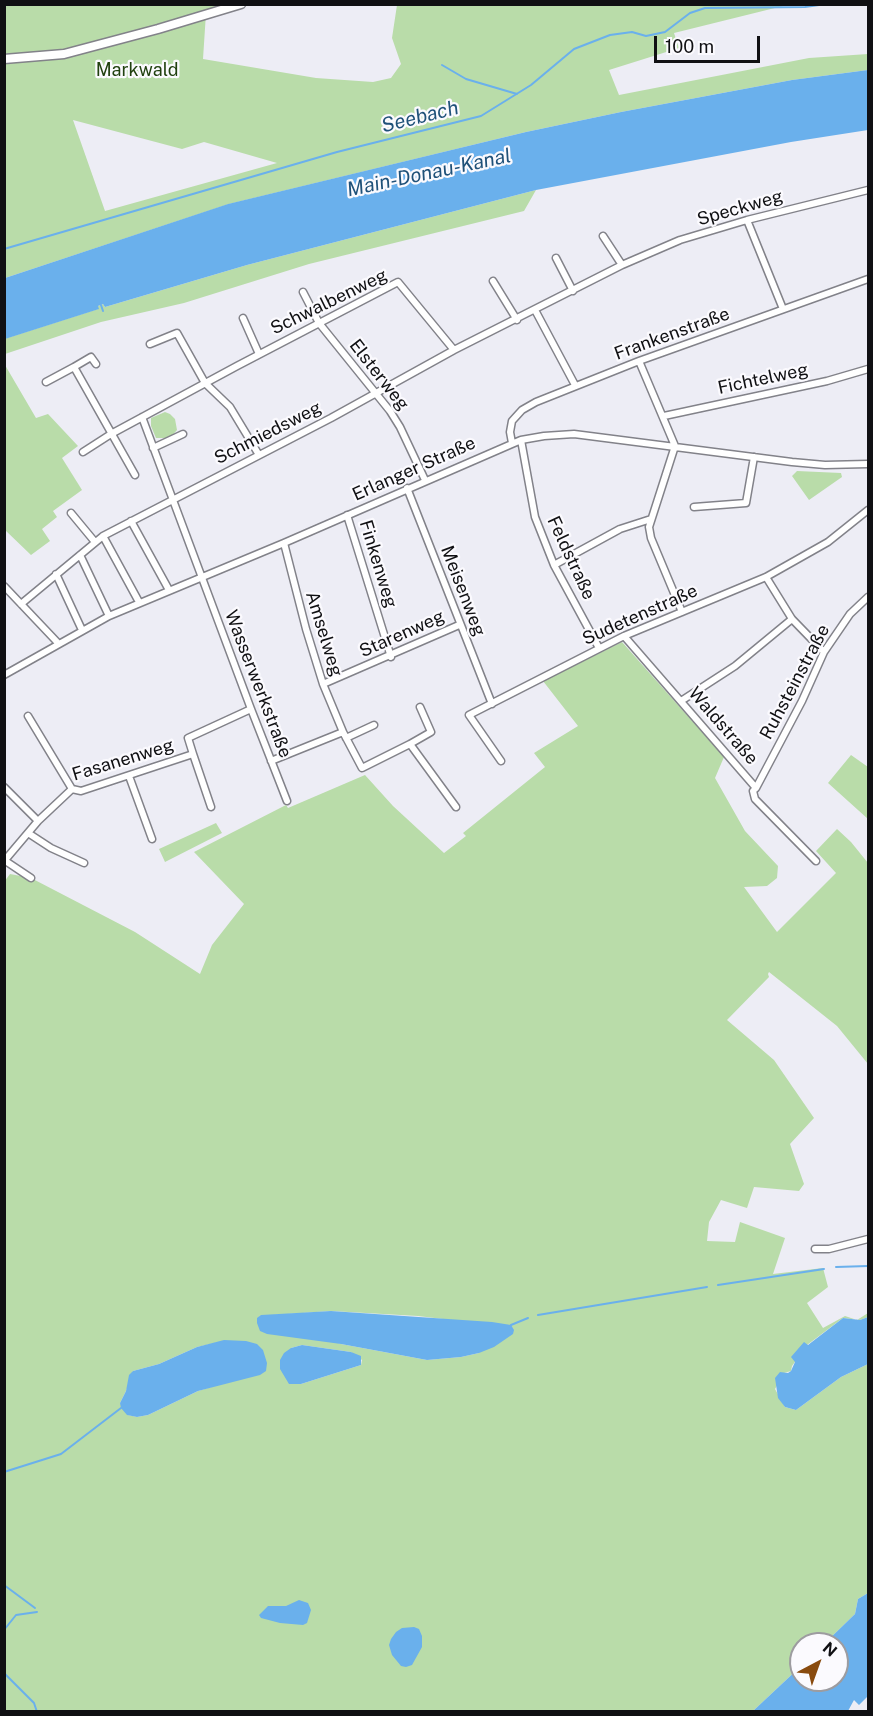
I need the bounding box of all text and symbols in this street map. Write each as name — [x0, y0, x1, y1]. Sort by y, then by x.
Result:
scale bar — [657, 24, 764, 62]
text: 100 m — [665, 36, 714, 57]
park label: Markwald — [96, 59, 178, 81]
water label: Seebach — [379, 96, 461, 138]
water label: Main-Donau-Kanal — [345, 144, 513, 202]
street label: Speckweg — [695, 185, 785, 231]
street label: Schwalbenweg — [267, 264, 391, 340]
street label: Frankenstraße — [611, 303, 733, 365]
street label: Elsterweg — [344, 335, 414, 415]
street label: Fichtelweg — [716, 359, 810, 399]
street label: Schmiedsweg — [211, 397, 325, 469]
street label: Erlanger Straße — [349, 432, 479, 506]
street label: Feldstraße — [542, 513, 600, 603]
street label: Finkenweg — [354, 517, 402, 611]
street label: Meisenweg — [436, 543, 490, 639]
street label: Sudetenstraße — [579, 580, 701, 650]
street label: Amselweg — [301, 589, 347, 679]
street label: Starenweg — [356, 606, 448, 662]
street label: Wasserwerkstraße — [220, 607, 296, 761]
street label: Ruhsteinstraße — [756, 621, 834, 743]
street label: Waldstraße — [684, 683, 762, 769]
street label: Fasanenweg — [69, 734, 177, 786]
north arrow — [789, 1632, 849, 1692]
text: N — [819, 1638, 841, 1661]

